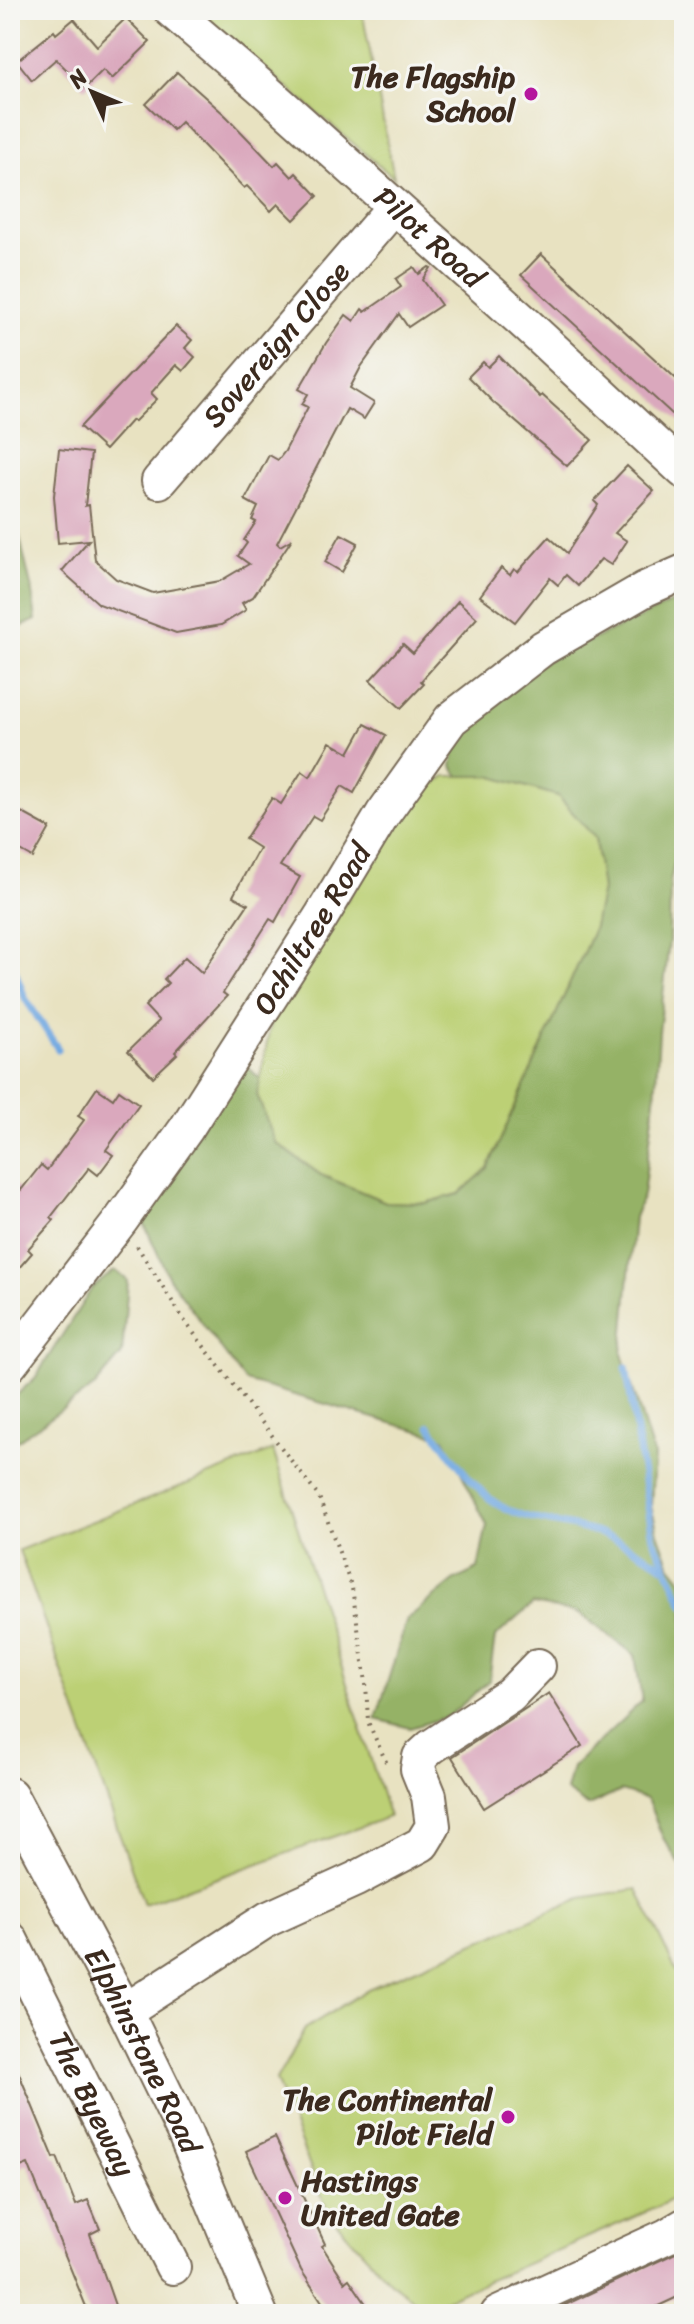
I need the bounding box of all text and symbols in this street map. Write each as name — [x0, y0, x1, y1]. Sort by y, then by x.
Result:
place label: The Flagship School — [351, 50, 516, 138]
north arrow — [52, 52, 132, 132]
text: N — [58, 59, 98, 98]
marker: The Flagship School — [522, 85, 540, 103]
street label: Pilot Road — [361, 172, 499, 304]
street label: Sovereign Close — [188, 248, 364, 440]
street label: Ochiltree Road — [238, 831, 388, 1026]
street label: Elphinstone Road — [69, 1937, 218, 2164]
street label: The Byeway — [33, 2021, 151, 2187]
place label: The Continental Pilot Field — [282, 2073, 495, 2161]
marker: The Continental Pilot Field — [499, 2108, 517, 2126]
place label: Hastings United Gate — [301, 2154, 460, 2242]
marker: Hastings United Gate — [276, 2189, 294, 2207]

